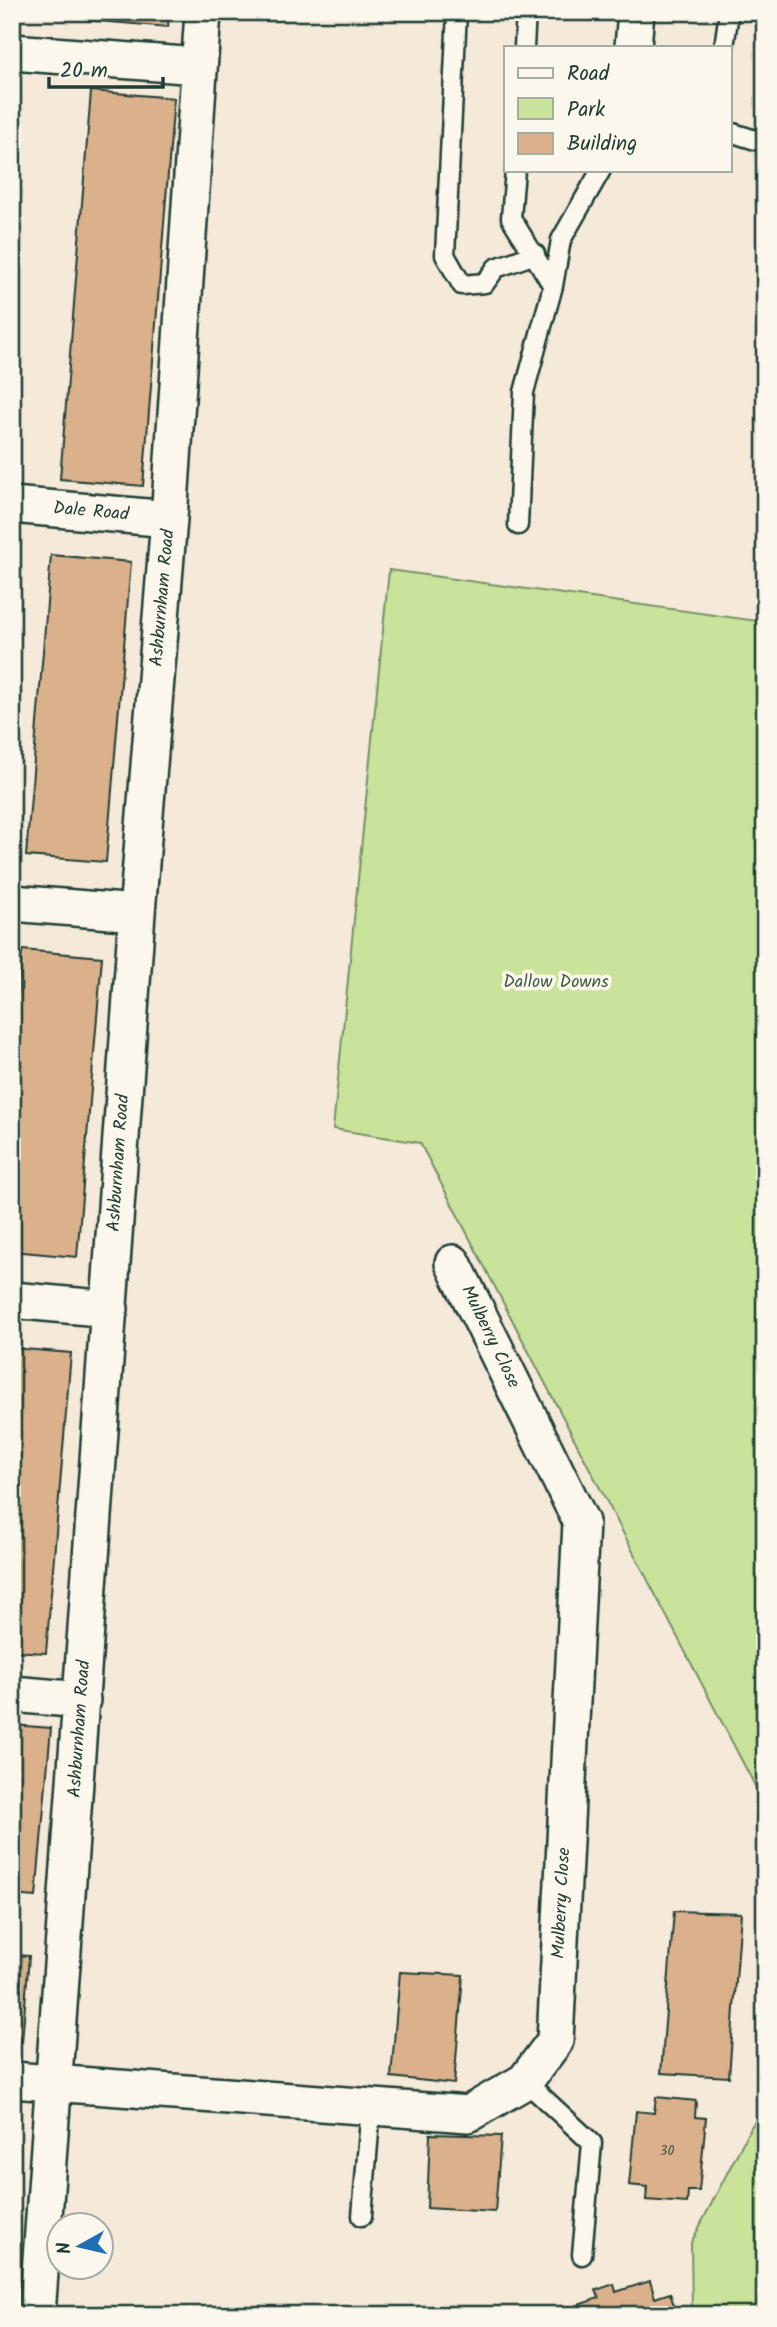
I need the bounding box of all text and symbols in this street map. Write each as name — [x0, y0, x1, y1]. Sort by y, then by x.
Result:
scale bar — [49, 46, 163, 90]
legend — [504, 46, 732, 172]
text: 20 m — [60, 55, 108, 88]
text: Road — [567, 58, 610, 91]
text: Park — [567, 94, 605, 127]
text: Building — [567, 128, 637, 161]
street label: Dale Road — [52, 494, 131, 530]
street label: Ashburnham Road — [143, 527, 184, 668]
park label: Dallow Downs — [503, 968, 609, 997]
street label: Ashburnham Road — [100, 1092, 138, 1233]
street label: Mulberry Close — [453, 1281, 527, 1393]
street label: Ashburnham Road — [61, 1658, 99, 1799]
street label: Mulberry Close — [545, 1847, 579, 1959]
house number: 30 — [660, 2140, 675, 2162]
north arrow — [46, 2212, 116, 2282]
text: N — [49, 2240, 81, 2256]

